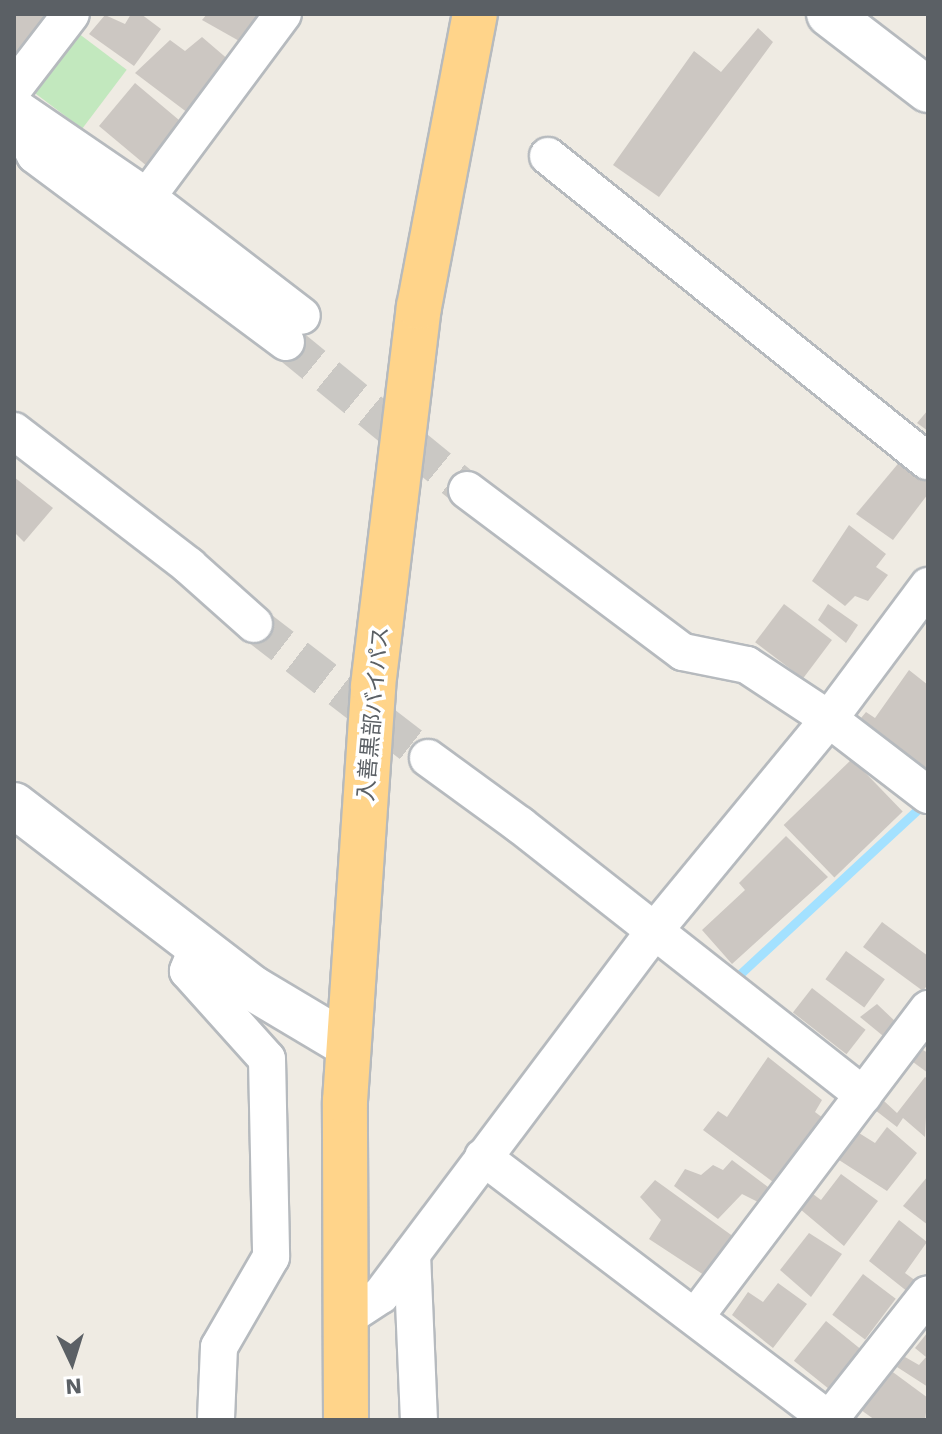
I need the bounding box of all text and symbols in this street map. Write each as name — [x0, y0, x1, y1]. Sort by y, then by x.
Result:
street label: 入善黒部バイパス — [352, 625, 394, 803]
north arrow — [32, 1322, 112, 1402]
text: N — [65, 1373, 83, 1399]

